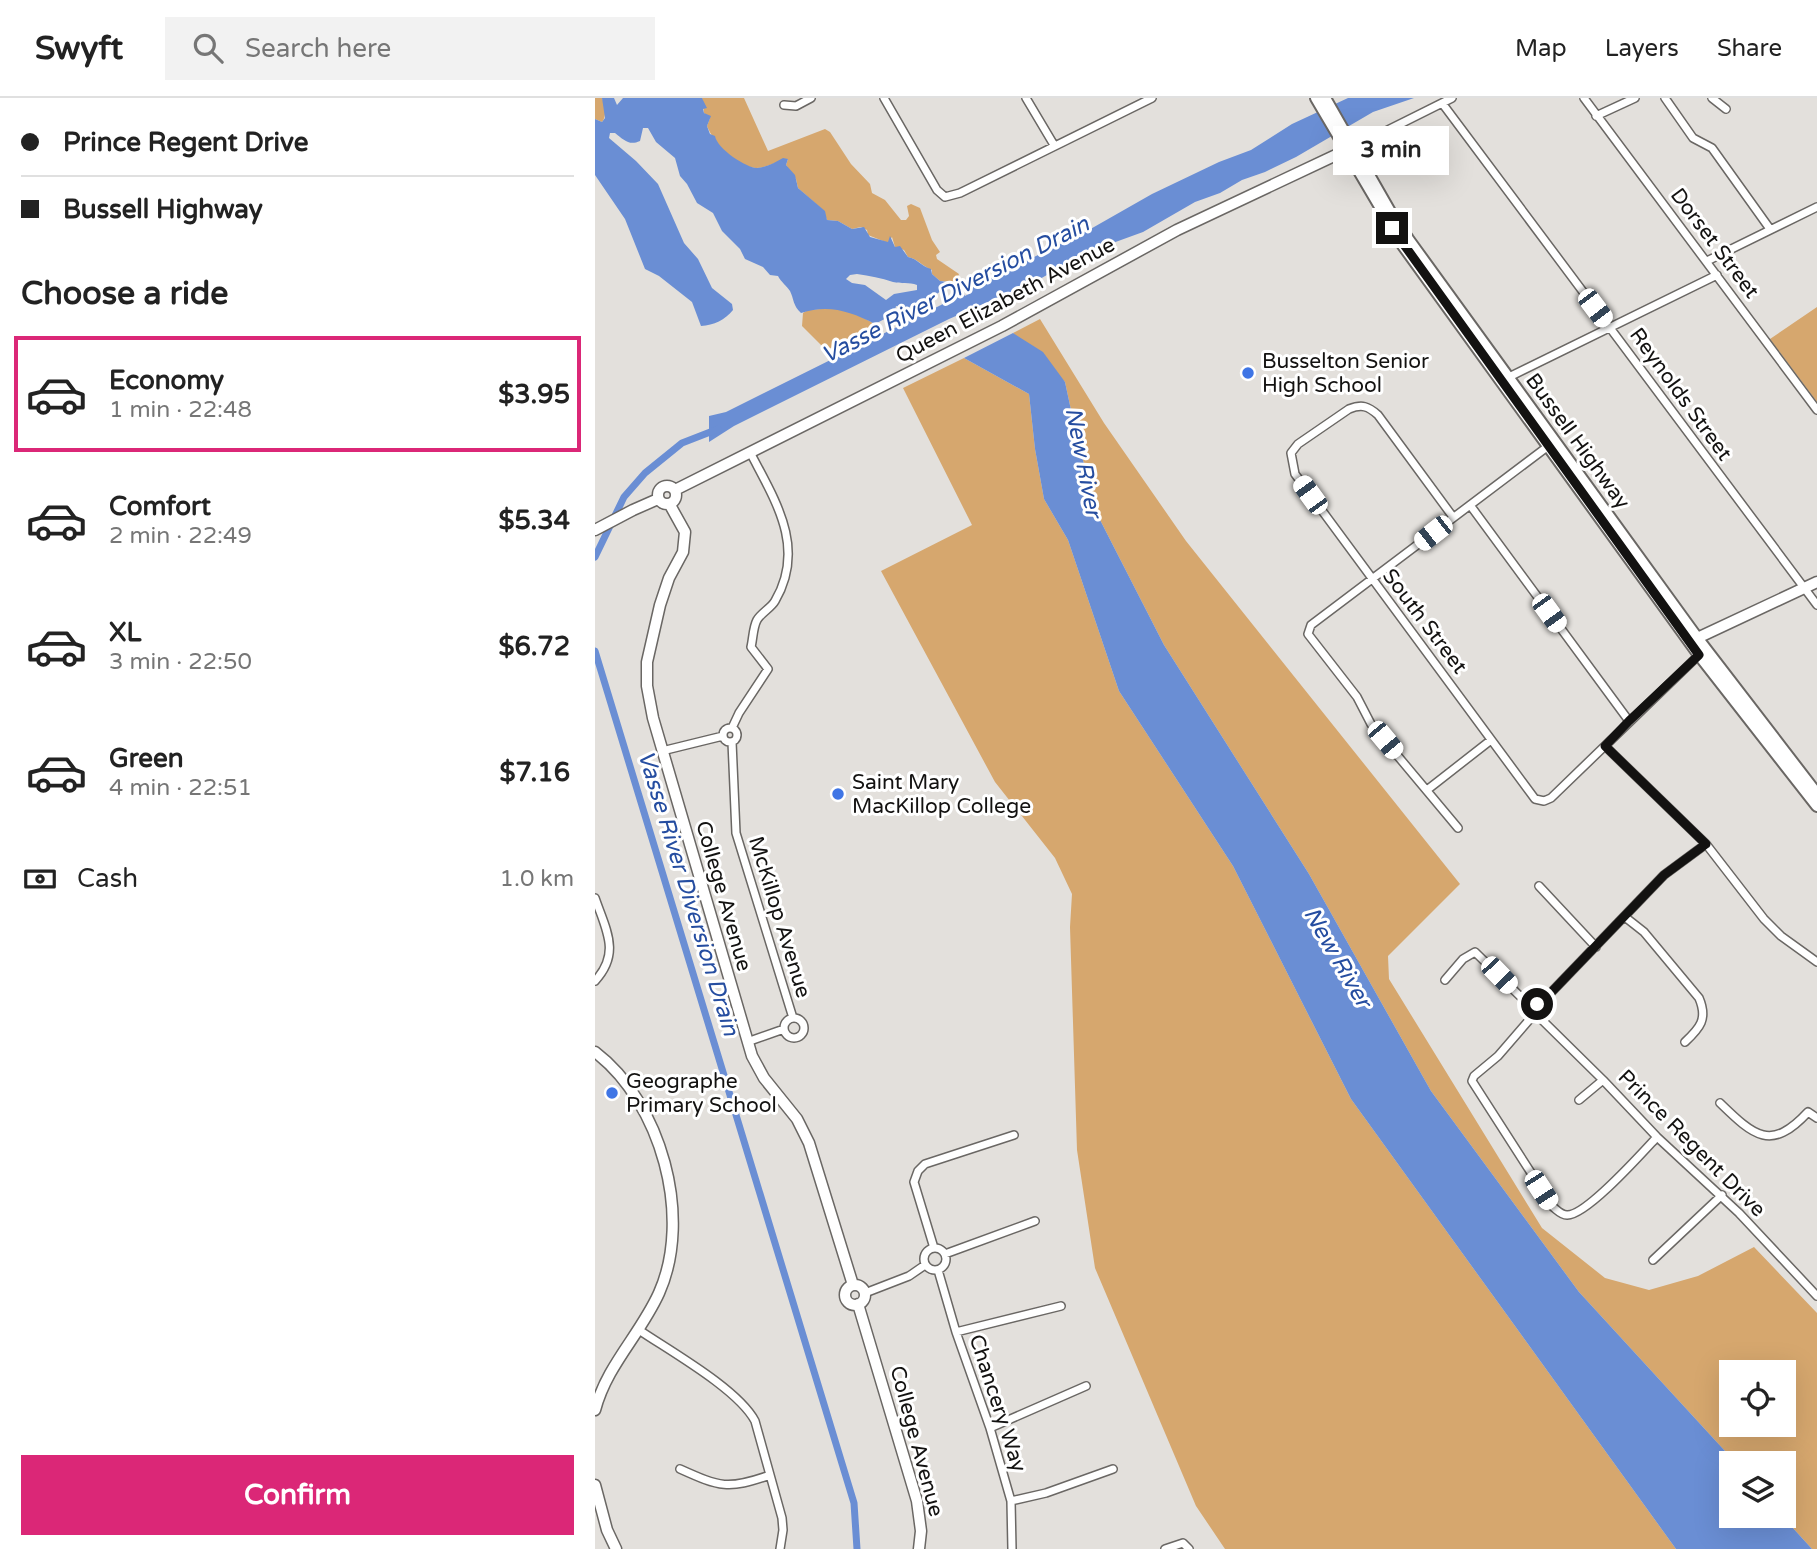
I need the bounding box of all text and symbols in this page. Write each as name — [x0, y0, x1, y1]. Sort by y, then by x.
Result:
search box — [165, 17, 655, 80]
text: Swyft — [35, 29, 123, 68]
icon: search — [189, 29, 227, 67]
text: Search here — [245, 33, 391, 64]
text: Map — [1515, 34, 1567, 63]
text: Layers — [1605, 34, 1679, 63]
text: Share — [1717, 34, 1782, 63]
text: Prince Regent Drive — [63, 127, 308, 158]
callout: 3 min — [1334, 127, 1450, 176]
text: 3 min — [1360, 136, 1422, 164]
street label: Dorset Street — [1665, 183, 1764, 303]
text: Bussell Highway — [63, 194, 263, 225]
water label: Vasse River Diversion Drain — [817, 210, 1095, 370]
route end — [1376, 212, 1408, 244]
street label: Queen Elizabeth Avenue — [891, 232, 1119, 369]
text: Choose a ride — [21, 275, 228, 313]
car — [1574, 285, 1617, 331]
street label: Reynolds Street — [1624, 323, 1737, 465]
place label: Busselton Senior High School — [1262, 349, 1429, 398]
icon: car — [25, 363, 88, 426]
text: Economy — [109, 365, 224, 396]
marker: Busselton Senior High School — [1240, 365, 1256, 381]
street label: Bussell Highway — [1520, 369, 1635, 514]
text: $3.95 — [498, 379, 570, 410]
text: 1 min · 22:48 — [109, 396, 252, 424]
water label: New River — [1059, 405, 1108, 523]
car — [1290, 472, 1331, 518]
icon: car — [25, 489, 88, 552]
text: Comfort — [109, 491, 211, 522]
text: $5.34 — [498, 505, 570, 536]
car — [1410, 512, 1457, 554]
text: 2 min · 22:49 — [109, 522, 252, 550]
street label: South Street — [1377, 564, 1472, 679]
car — [1529, 590, 1570, 636]
icon: car — [25, 615, 88, 678]
text: XL — [109, 617, 141, 648]
text: $6.72 — [498, 631, 570, 662]
text: 3 min · 22:50 — [109, 648, 252, 676]
car — [1364, 717, 1407, 763]
icon: car — [25, 741, 88, 804]
text: Green — [109, 743, 184, 774]
water label: Vasse River Diversion Drain — [631, 747, 745, 1040]
text: $7.16 — [500, 757, 570, 788]
place label: Saint Mary MacKillop College — [852, 770, 1031, 819]
text: 4 min · 22:51 — [109, 774, 252, 802]
marker: Saint Mary MacKillop College — [830, 786, 846, 802]
street label: College Avenue — [690, 818, 757, 974]
street label: McKillop Avenue — [743, 833, 816, 1001]
icon: cash — [21, 860, 59, 898]
text: Cash — [77, 863, 138, 894]
text: 1.0 km — [500, 865, 574, 893]
water label: New River — [1297, 902, 1379, 1015]
car — [1477, 953, 1522, 997]
route start — [1521, 988, 1553, 1020]
street label: Prince Regent Drive — [1613, 1064, 1771, 1222]
place label: Geographe Primary School — [626, 1069, 777, 1118]
marker: Geographe Primary School — [604, 1085, 620, 1101]
car — [1521, 1167, 1562, 1213]
street label: Chancery Way — [964, 1331, 1032, 1475]
map controls — [1719, 1360, 1796, 1528]
button: locate — [1719, 1360, 1796, 1437]
street label: College Avenue — [884, 1363, 949, 1519]
button: layers — [1719, 1451, 1796, 1528]
button: Confirm — [21, 1455, 574, 1535]

